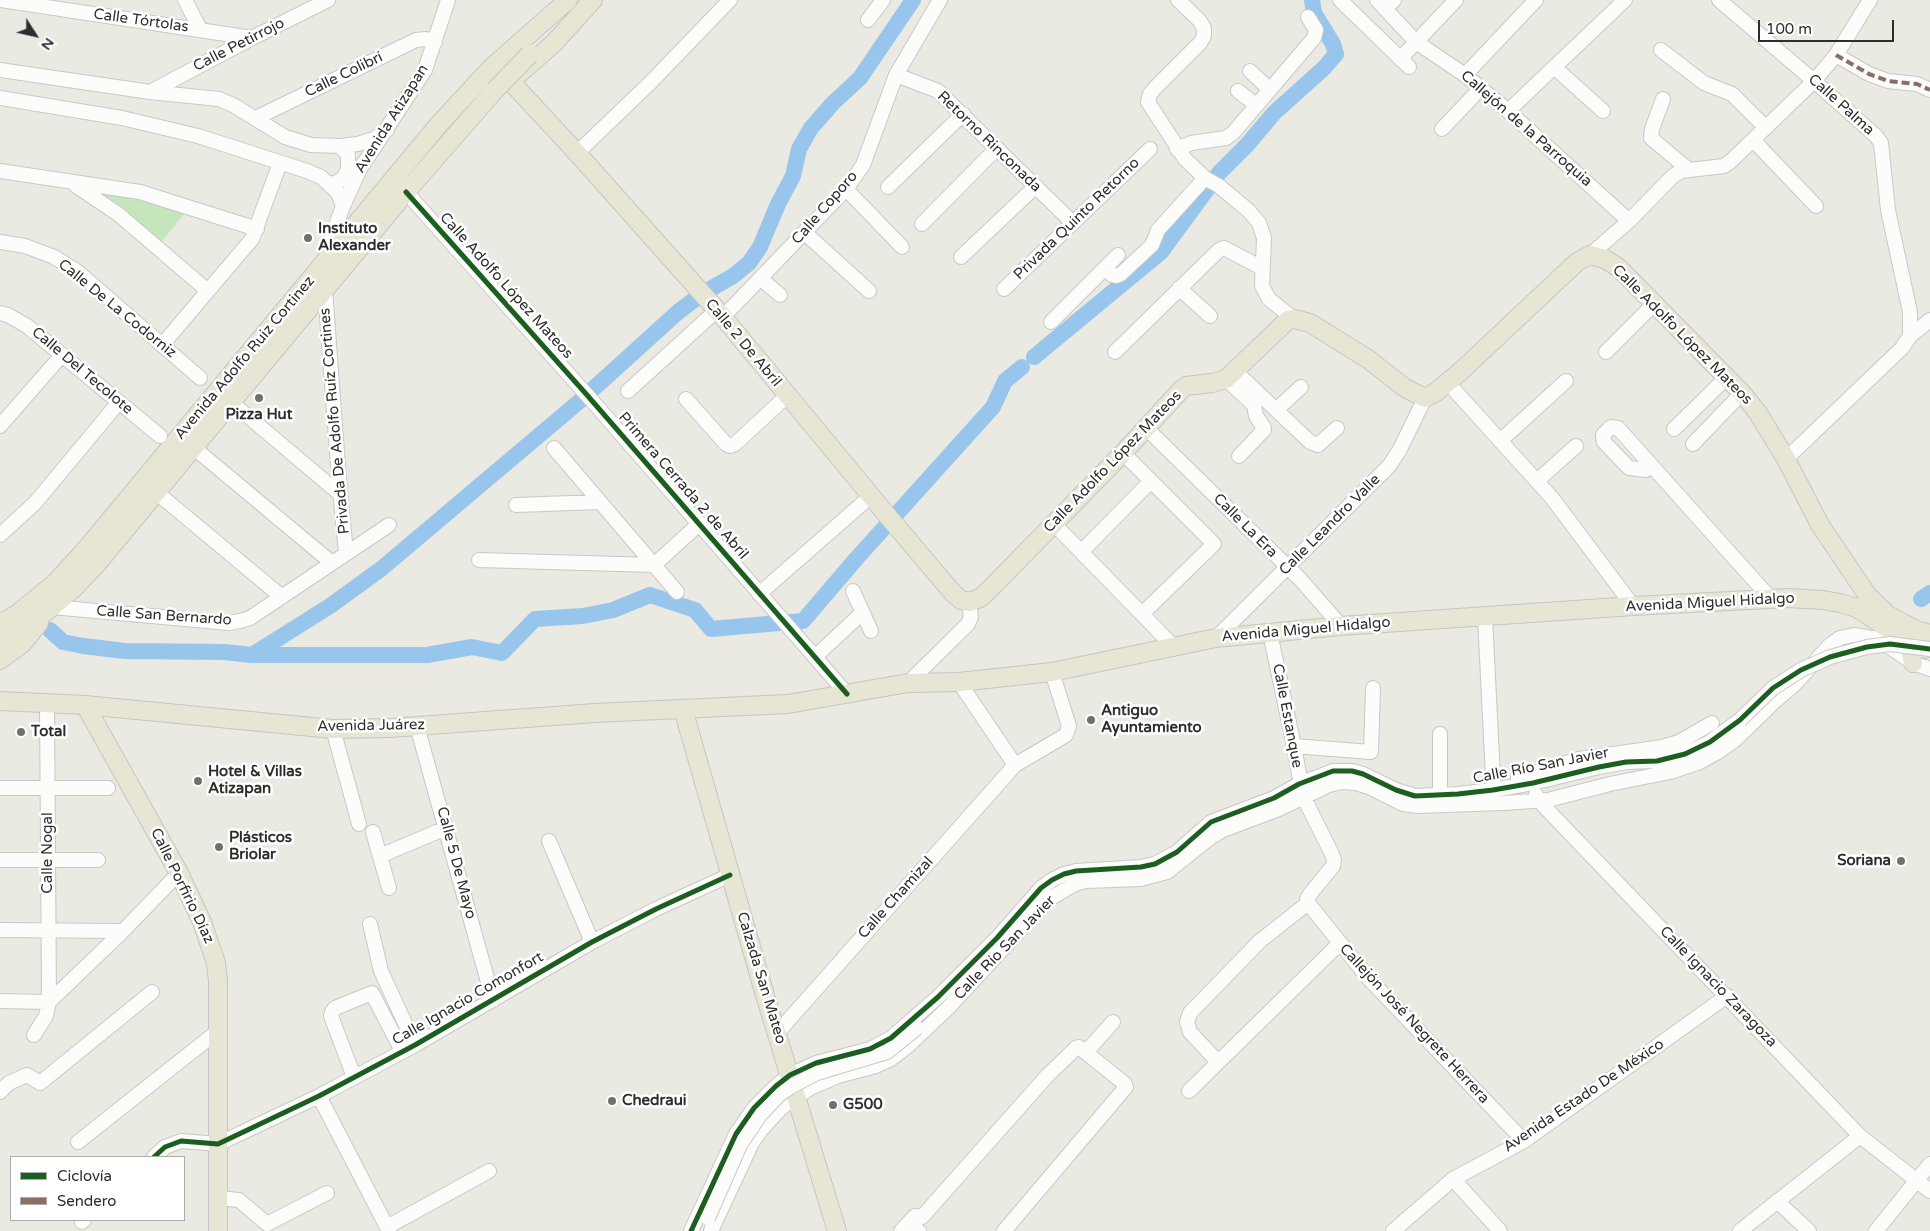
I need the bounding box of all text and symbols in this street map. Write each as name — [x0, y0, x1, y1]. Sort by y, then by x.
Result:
street label: Calle Tórtolas — [92, 5, 190, 37]
north arrow — [10, 10, 60, 60]
scale bar — [1760, 10, 1896, 42]
street label: Calle Petirrojo — [190, 14, 288, 76]
text: 100 m — [1766, 20, 1812, 38]
text: N — [38, 34, 58, 53]
street label: Calle Colibrí — [302, 48, 386, 102]
street label: Avenida Atizapan — [351, 61, 433, 177]
street label: Callejón de la Parroquia — [1457, 67, 1595, 191]
street label: Calle Palma — [1804, 71, 1878, 139]
street label: Retorno Rinconada — [933, 88, 1045, 196]
street label: Privada Quinto Retorno — [1010, 154, 1144, 284]
street label: Calle Coporo — [788, 168, 862, 248]
street label: Calle Adolfo López Mateos — [436, 209, 576, 363]
place label: Instituto Alexander — [318, 220, 391, 255]
marker: Instituto Alexander — [302, 232, 314, 244]
street label: Calle De La Codorniz — [54, 256, 180, 362]
street label: Calle Adolfo López Mateos — [1608, 261, 1756, 409]
street label: Avenida Adolfo Ruiz Cortinez — [171, 273, 319, 443]
street label: Calle 2 De Abril — [701, 295, 785, 391]
street label: Privada De Adolfo Ruíz Cortines — [316, 307, 354, 535]
street label: Calle Del Tecolote — [28, 323, 136, 419]
street label: Calle Adolfo López Mateos — [1040, 387, 1186, 537]
marker: Pizza Hut — [253, 392, 265, 404]
place label: Pizza Hut — [226, 406, 292, 424]
street label: Primera Cerrada 2 de Abril — [614, 409, 752, 563]
street label: Calle Leandro Valle — [1276, 471, 1384, 579]
street label: Calle La Era — [1209, 490, 1281, 562]
street label: Avenida Miguel Hidalgo — [1625, 590, 1795, 616]
street label: Calle San Bernardo — [96, 602, 232, 630]
street label: Avenida Miguel Hidalgo — [1221, 614, 1391, 646]
street label: Calle Estanque — [1268, 662, 1306, 770]
place label: Antiguo Ayuntamiento — [1101, 702, 1202, 737]
marker: Antiguo Ayuntamiento — [1085, 714, 1097, 726]
street label: Avenida Juárez — [317, 716, 425, 736]
place label: Total — [31, 723, 66, 741]
marker: Total — [15, 726, 27, 738]
street label: Calle Río San Javier — [1472, 744, 1610, 788]
place label: Hotel & Villas Atizapan — [208, 763, 302, 798]
marker: Hotel & Villas Atizapan — [192, 775, 204, 787]
street label: Calle 5 De Mayo — [432, 805, 480, 921]
street label: Calle Nogal — [39, 812, 57, 894]
street label: Calle Porfirio Díaz — [146, 825, 218, 947]
place label: Plásticos Briolar — [229, 829, 292, 864]
marker: Plásticos Briolar — [213, 841, 225, 853]
place label: Soriana — [1837, 852, 1891, 870]
street label: Calle Chamizal — [855, 853, 937, 943]
marker: Soriana — [1895, 855, 1907, 867]
street label: Calle Río San Javier — [951, 892, 1059, 1004]
street label: Calzada San Mateo — [732, 910, 790, 1046]
street label: Calle Ignacio Zaragoza — [1656, 923, 1780, 1051]
street label: Callejón José Negrete Herrera — [1335, 940, 1493, 1108]
street label: Calle Ignacio Comonfort — [389, 948, 547, 1050]
street label: Avenida Estado De México — [1500, 1035, 1668, 1157]
place label: Chedraui — [622, 1092, 686, 1110]
marker: Chedraui — [606, 1095, 618, 1107]
place label: G500 — [843, 1096, 883, 1114]
marker: G500 — [827, 1099, 839, 1111]
legend — [10, 1156, 185, 1221]
text: Ciclovía — [57, 1167, 112, 1185]
text: Sendero — [57, 1192, 116, 1210]

